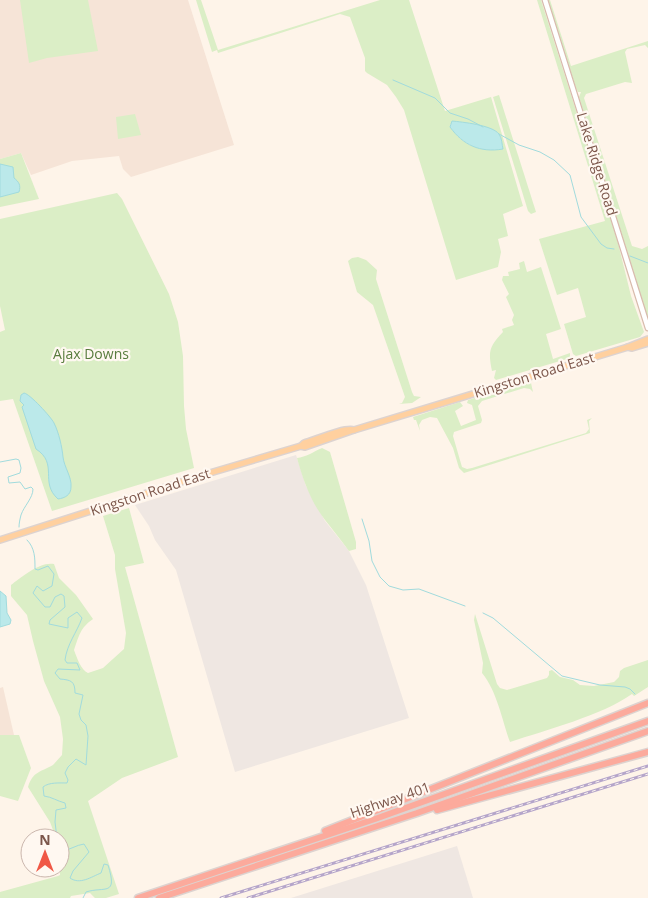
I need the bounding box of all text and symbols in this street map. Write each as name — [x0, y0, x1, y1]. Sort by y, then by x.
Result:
street label: Lake Ridge Road — [573, 110, 622, 218]
park label: Ajax Downs — [53, 344, 129, 363]
street label: Kingston Road East — [471, 347, 596, 402]
street label: Kingston Road East — [88, 463, 212, 520]
street label: Highway 401 — [347, 777, 432, 822]
north arrow — [20, 828, 70, 878]
text: N — [39, 830, 51, 849]

